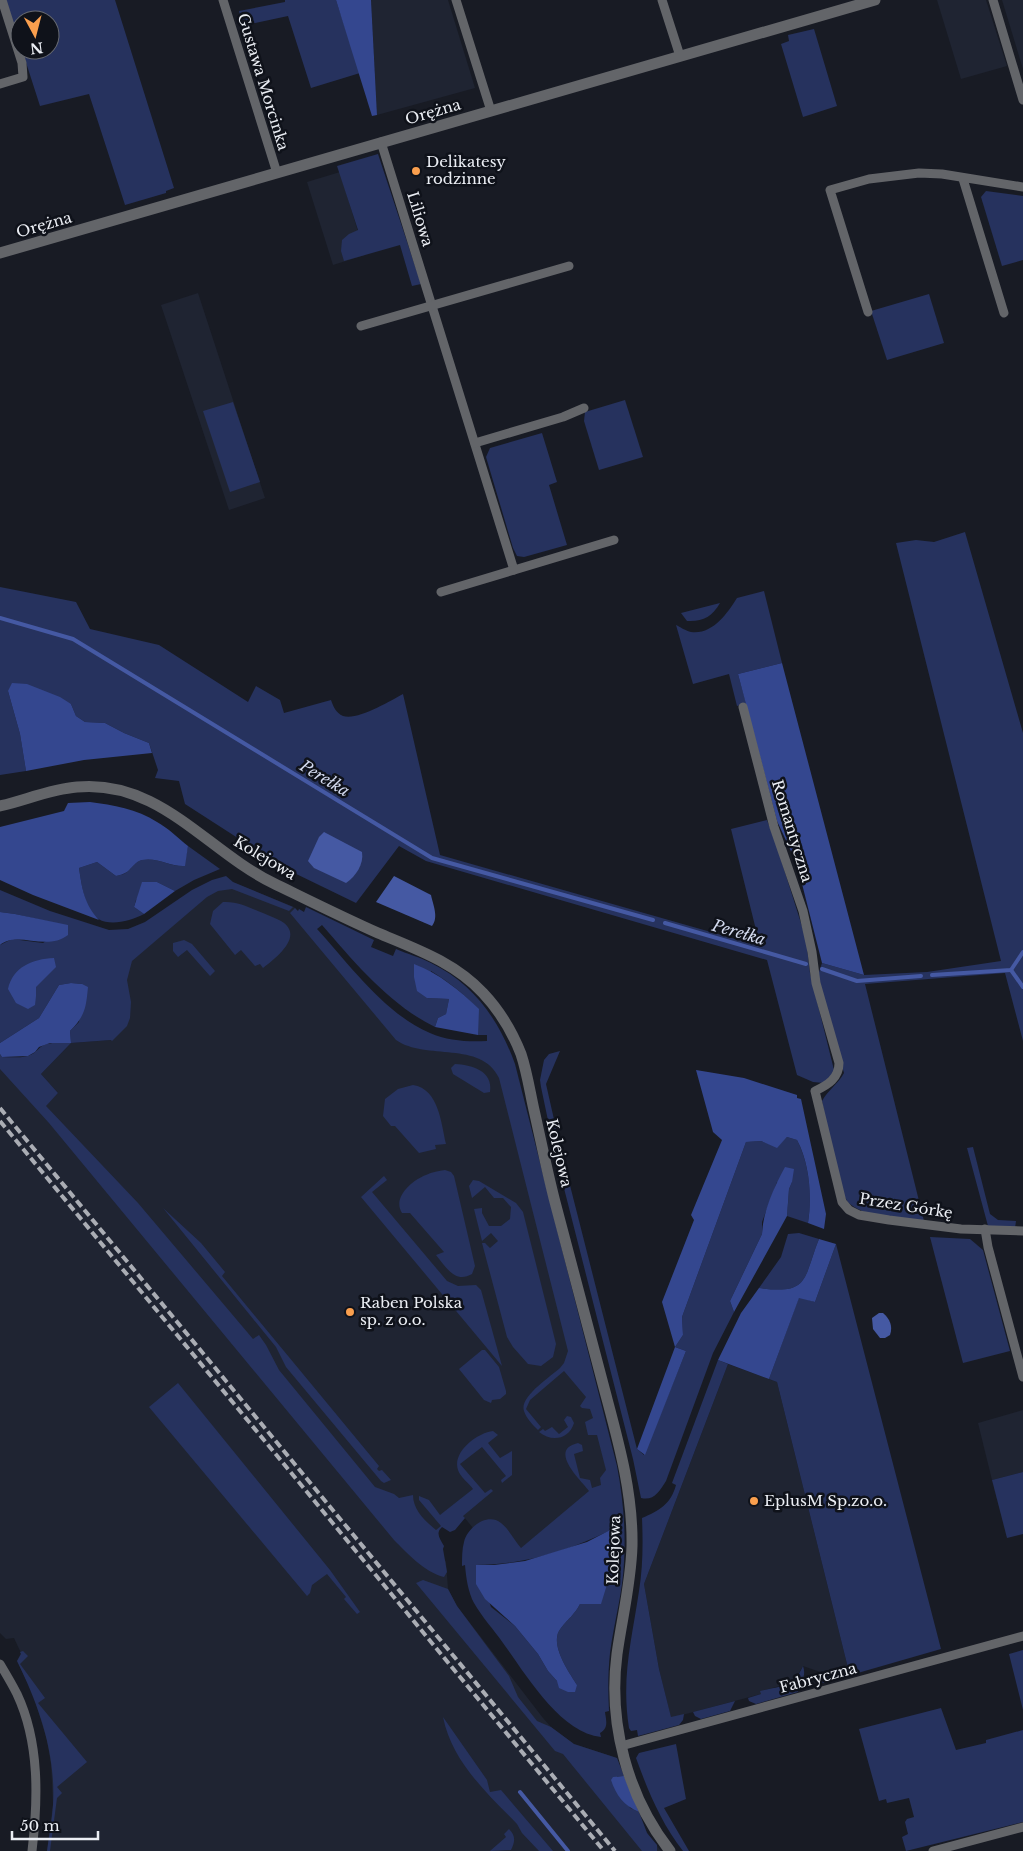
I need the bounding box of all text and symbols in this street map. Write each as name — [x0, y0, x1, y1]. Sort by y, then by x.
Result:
north arrow — [10, 10, 60, 60]
street label: Gustawa Morcinka — [234, 11, 294, 153]
text: N — [29, 38, 44, 58]
street label: Orężna — [403, 94, 463, 128]
place label: Delikatesy rodzinne — [426, 152, 506, 188]
marker: Delikatesy rodzinne — [410, 165, 422, 177]
street label: Liliowa — [403, 189, 438, 249]
street label: Orężna — [14, 207, 74, 241]
water label: Perełka — [296, 755, 354, 801]
street label: Romantyczna — [768, 777, 817, 885]
street label: Kolejowa — [231, 832, 301, 884]
water label: Perełka — [709, 915, 768, 949]
street label: Kolejowa — [542, 1117, 577, 1190]
street label: Przez Górkę — [858, 1189, 954, 1222]
place label: Raben Polska sp. z o.o. — [360, 1293, 463, 1329]
marker: Raben Polska sp. z o.o. — [344, 1306, 356, 1318]
place label: EplusM Sp.zo.o. — [764, 1491, 887, 1510]
marker: EplusM Sp.zo.o. — [748, 1495, 760, 1507]
street label: Kolejowa — [603, 1514, 624, 1585]
street label: Fabryczna — [777, 1658, 859, 1697]
scale bar — [12, 1808, 99, 1840]
text: 50 m — [20, 1816, 60, 1835]

